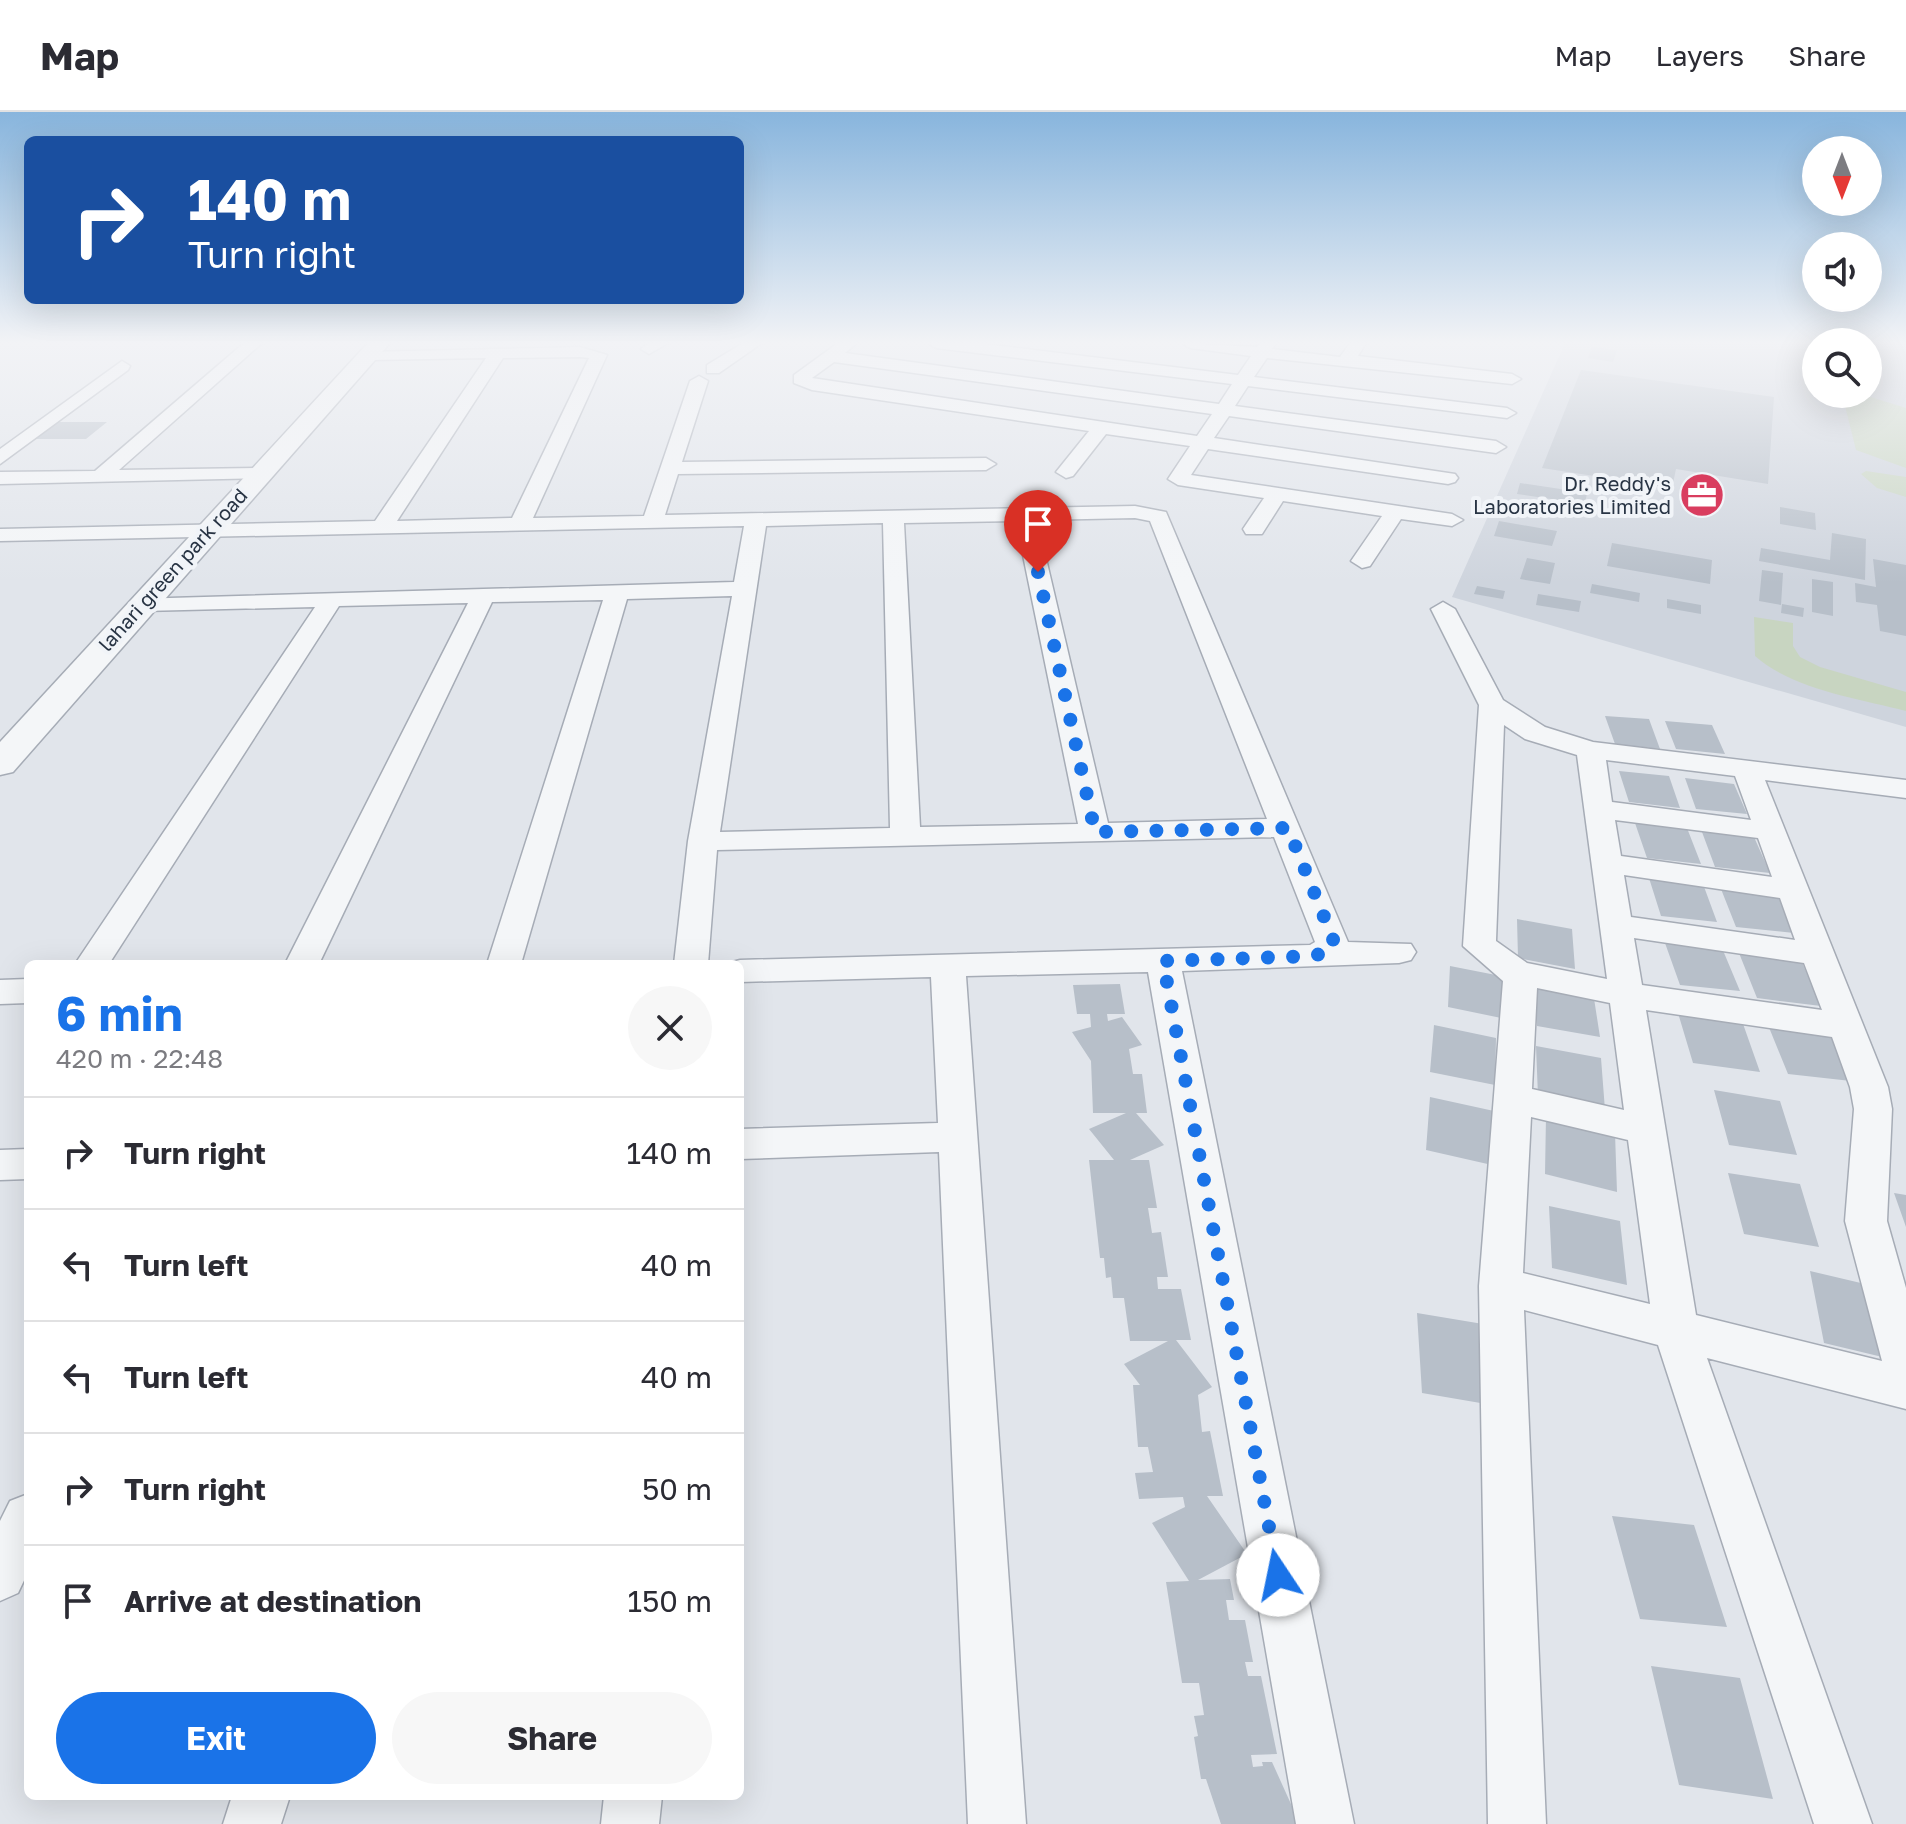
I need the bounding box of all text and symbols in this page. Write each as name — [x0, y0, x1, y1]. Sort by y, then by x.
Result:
text: Map — [40, 33, 119, 78]
text: Map — [1554, 39, 1612, 72]
text: Layers — [1656, 39, 1744, 72]
text: Share — [1788, 39, 1866, 72]
north arrow — [1802, 136, 1882, 216]
map controls — [1802, 136, 1882, 408]
text: 140 m — [188, 165, 351, 232]
icon: right — [56, 168, 160, 272]
button: sound — [1802, 232, 1882, 312]
text: Turn right — [188, 233, 356, 276]
button: search — [1802, 328, 1882, 408]
place label: Dr. Reddy's Laboratories Limited — [1473, 471, 1671, 518]
office icon: Dr. Reddy's Laboratories Limited — [1678, 471, 1726, 519]
street label: lahari green park road — [93, 483, 252, 656]
pin — [1004, 490, 1072, 572]
icon: arrive — [1016, 502, 1060, 546]
text: 6 min — [56, 984, 183, 1042]
button: close — [628, 986, 712, 1070]
text: 420 m · 22:48 — [56, 1043, 223, 1074]
icon: right — [56, 1131, 100, 1175]
text: Turn right — [124, 1135, 266, 1171]
text: 140 m — [627, 1135, 712, 1171]
icon: left — [56, 1243, 100, 1287]
text: Turn left — [124, 1247, 249, 1283]
text: 40 m — [641, 1247, 712, 1283]
icon: left — [56, 1355, 100, 1399]
text: Turn left — [124, 1359, 249, 1395]
text: 40 m — [641, 1359, 712, 1395]
icon: right — [56, 1467, 100, 1511]
text: Turn right — [124, 1471, 266, 1507]
text: 50 m — [642, 1471, 712, 1507]
position arrow — [1236, 1533, 1320, 1617]
icon: arrive — [56, 1579, 100, 1623]
text: Arrive at destination — [124, 1583, 421, 1619]
text: 150 m — [627, 1583, 712, 1619]
button: Exit — [56, 1692, 376, 1784]
button: Share — [392, 1692, 712, 1784]

